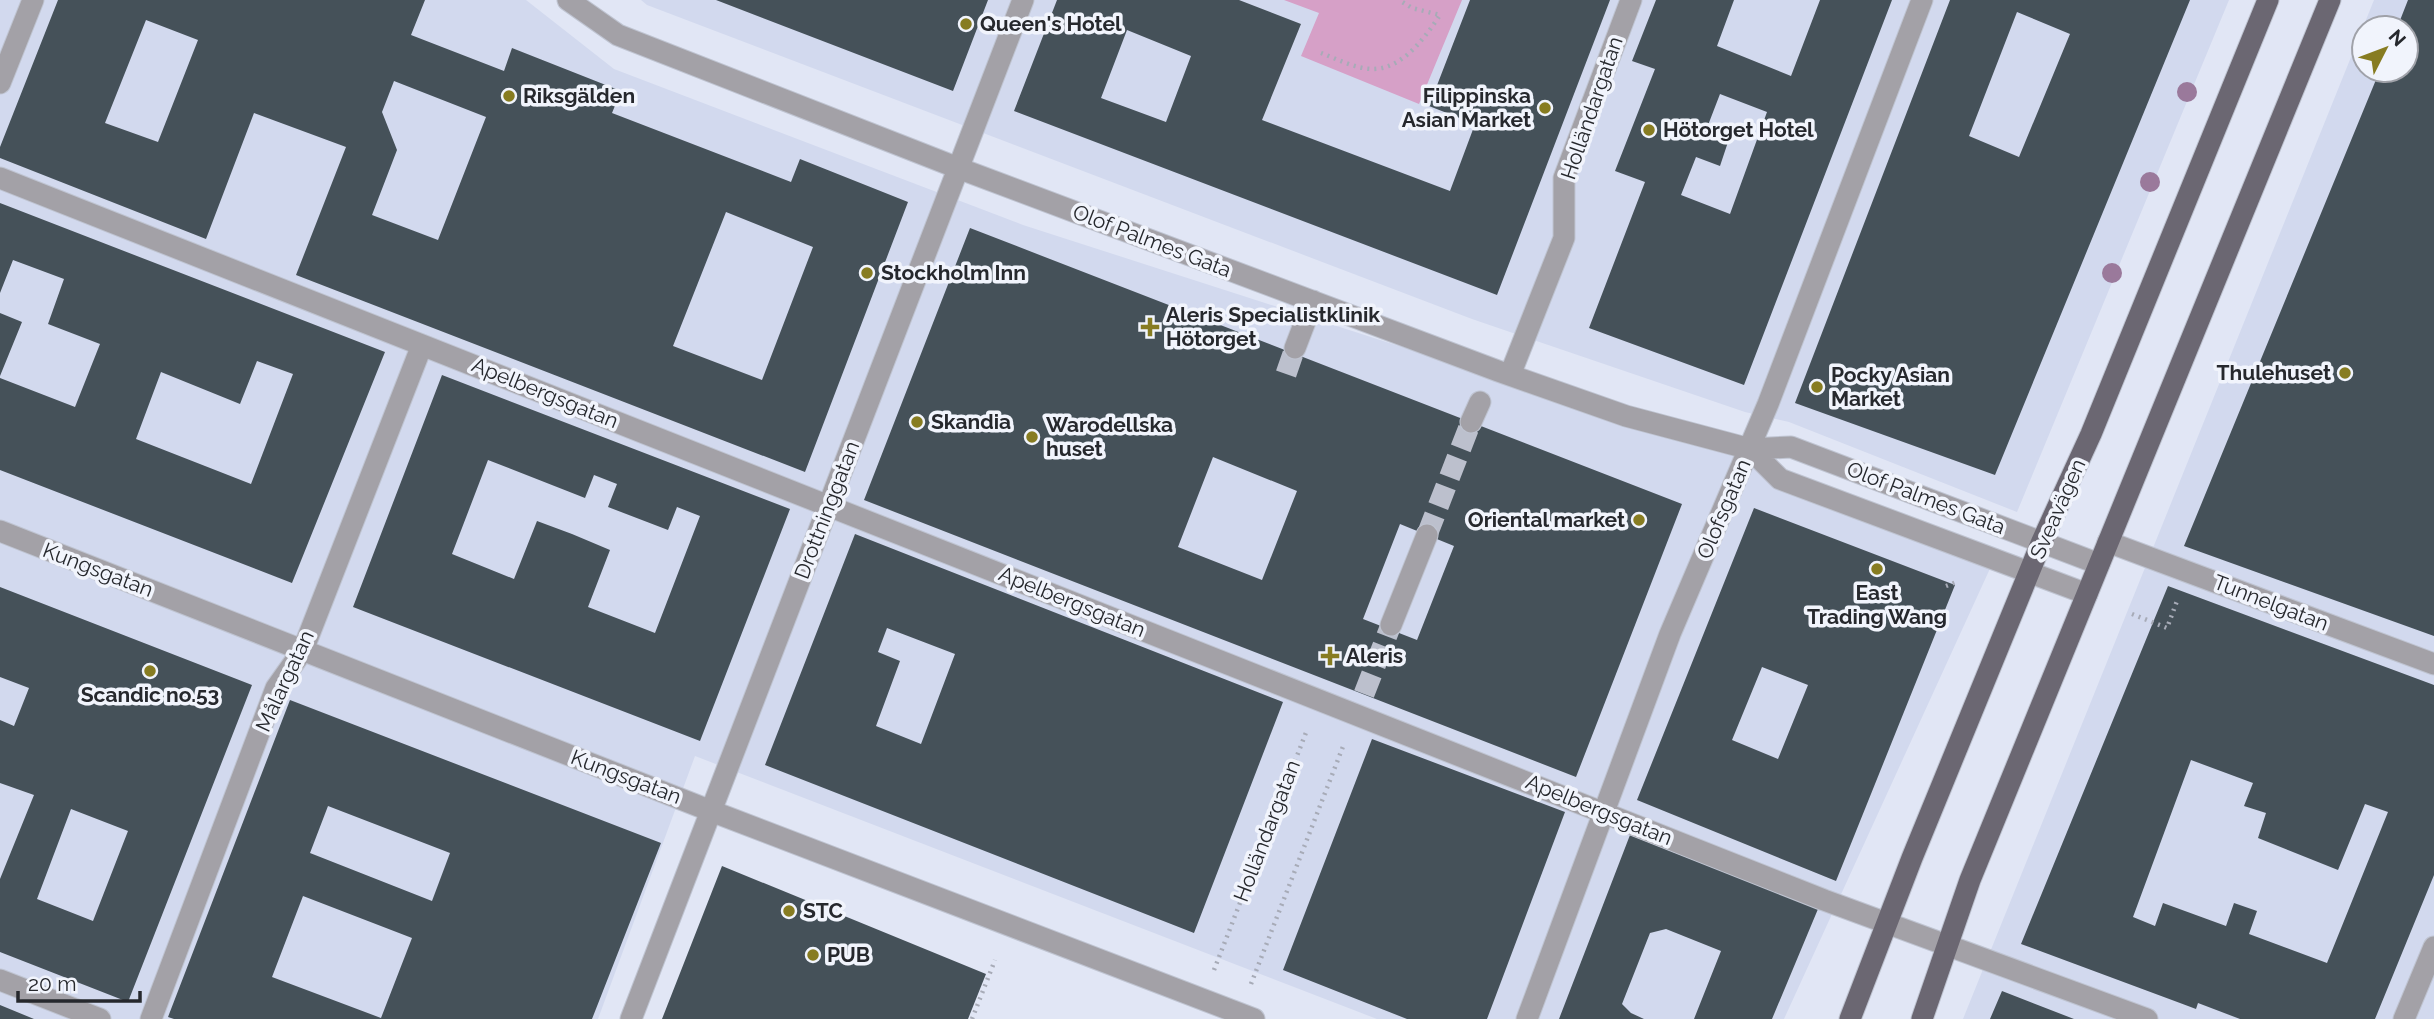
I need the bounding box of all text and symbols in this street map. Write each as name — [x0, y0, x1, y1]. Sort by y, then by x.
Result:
place label: Queen's Hotel — [980, 11, 1122, 36]
north arrow — [2350, 14, 2420, 84]
marker: Queen's Hotel — [958, 16, 974, 32]
text: N — [2385, 25, 2411, 50]
street label: Holländargatan — [1555, 33, 1628, 183]
place label: Riksgälden — [523, 83, 635, 108]
place label: Filippinska Asian Market — [1402, 83, 1531, 132]
marker: Riksgälden — [501, 88, 517, 104]
marker: Filippinska Asian Market — [1537, 100, 1553, 116]
place label: Hötorget Hotel — [1663, 117, 1814, 142]
marker: Hötorget Hotel — [1641, 122, 1657, 138]
street label: Olof Palmes Gata — [1069, 199, 1235, 282]
place label: Stockholm Inn — [881, 260, 1026, 285]
marker: Stockholm Inn — [859, 265, 875, 281]
place label: Aleris Specialistklinik Hötorget — [1166, 302, 1380, 351]
marker: Aleris Specialistklinik Hötorget — [1140, 317, 1160, 337]
street label: Apelbergsgatan — [468, 352, 622, 433]
place label: Thulehuset — [2217, 360, 2331, 385]
place label: Pocky Asian Market — [1831, 362, 1950, 411]
marker: Thulehuset — [2337, 365, 2353, 381]
marker: Pocky Asian Market — [1809, 379, 1825, 395]
place label: Skandia — [931, 409, 1011, 434]
place label: Warodellska huset — [1046, 412, 1173, 461]
marker: Skandia — [909, 414, 925, 430]
marker: Warodellska huset — [1024, 429, 1040, 445]
street label: Drottninggatan — [789, 437, 864, 582]
street label: Olofsgatan — [1691, 455, 1756, 562]
street label: Sveavägen — [2024, 455, 2091, 563]
street label: Olof Palmes Gata — [1843, 456, 2009, 539]
place label: Oriental market — [1468, 507, 1625, 532]
marker: Oriental market — [1631, 512, 1647, 528]
street label: Kungsgatan — [40, 537, 157, 602]
street label: Apelbergsgatan — [995, 561, 1149, 642]
marker: East Trading Wang — [1869, 561, 1885, 577]
street label: Tunnelgatan — [2210, 569, 2332, 636]
place label: East Trading Wang — [1807, 580, 1947, 629]
street label: Målargatan — [250, 626, 319, 735]
place label: Aleris — [1346, 643, 1403, 668]
marker: Aleris — [1320, 646, 1340, 666]
marker: Scandic no.53 — [142, 663, 158, 679]
place label: Scandic no.53 — [81, 682, 219, 707]
street label: Kungsgatan — [568, 744, 685, 809]
street label: Holländargatan — [1228, 757, 1305, 905]
street label: Apelbergsgatan — [1522, 769, 1676, 850]
place label: STC — [803, 898, 843, 923]
marker: STC — [781, 903, 797, 919]
place label: PUB — [827, 942, 870, 967]
marker: PUB — [805, 947, 821, 963]
scale bar — [18, 960, 140, 1004]
text: 20 m — [28, 971, 76, 996]

